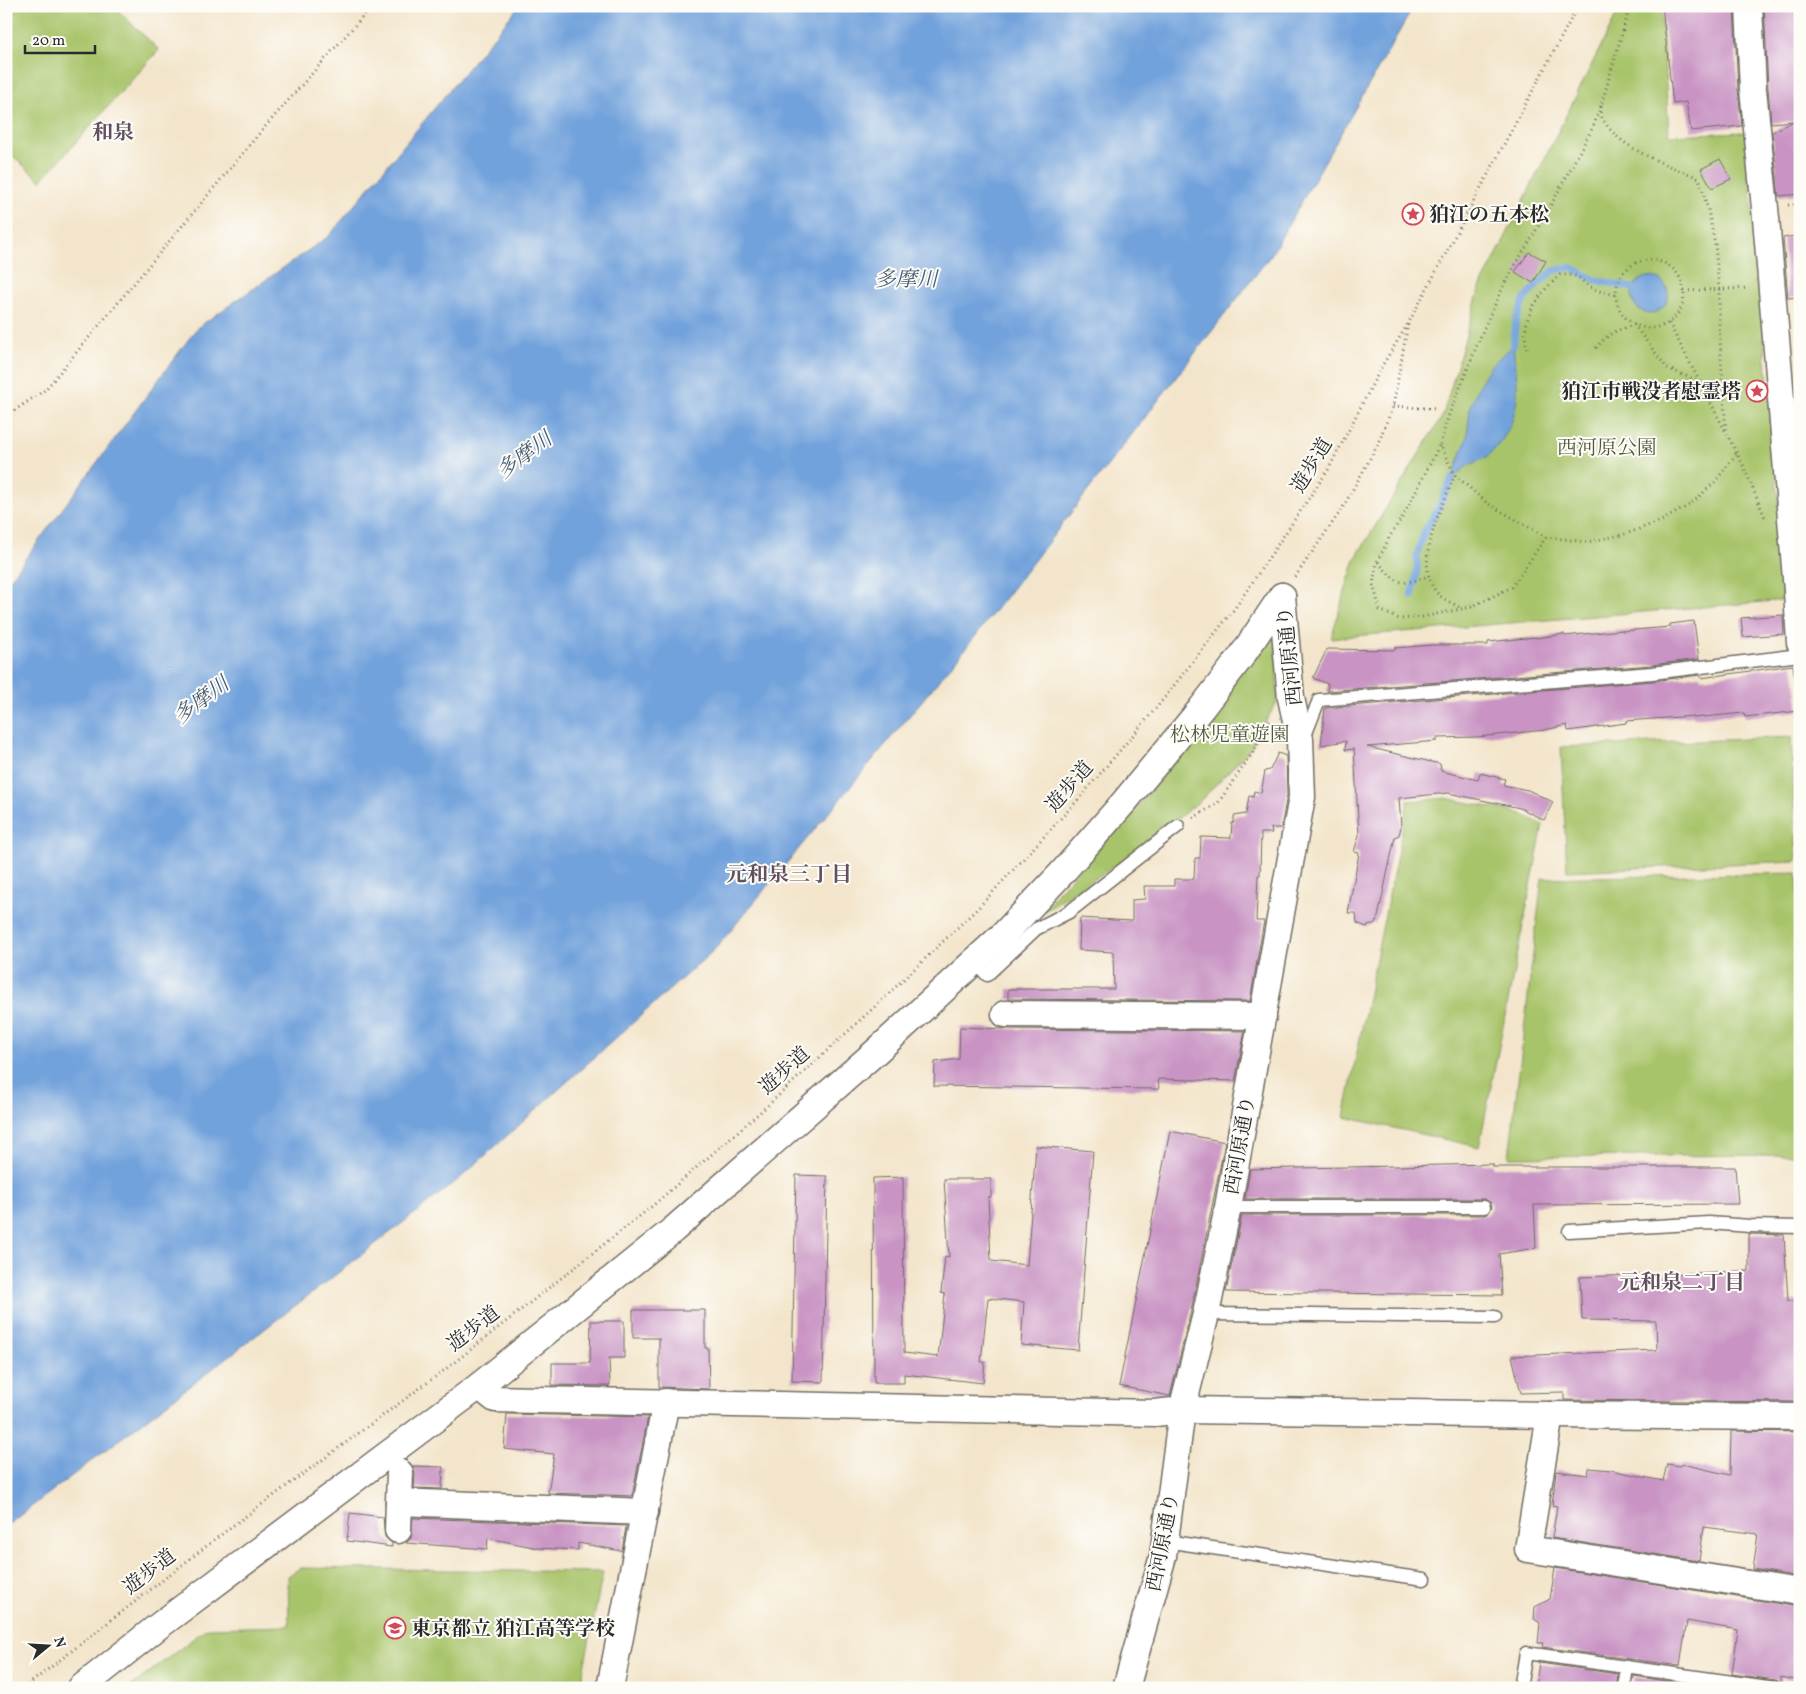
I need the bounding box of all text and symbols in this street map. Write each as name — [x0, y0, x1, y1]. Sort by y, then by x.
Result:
scale bar — [25, 22, 95, 54]
text: 20 m — [32, 31, 65, 52]
district label: 和泉 — [92, 119, 134, 148]
place icon: 狛江の五本松 — [1401, 202, 1425, 226]
place label: 狛江の五本松 — [1429, 202, 1549, 230]
water label: 多摩川 — [875, 266, 939, 295]
place label: 狛江市戦没者慰霊塔 — [1561, 379, 1741, 407]
place icon: 狛江市戦没者慰霊塔 — [1745, 379, 1769, 403]
water label: 多摩川 — [491, 424, 560, 487]
street label: 遊歩道 — [1285, 433, 1340, 499]
park label: 西河原公園 — [1557, 435, 1657, 463]
street label: 西河原通り — [1272, 605, 1310, 707]
water label: 多摩川 — [168, 669, 237, 732]
park label: 松林児童遊園 — [1170, 722, 1290, 750]
street label: 遊歩道 — [1040, 755, 1101, 819]
district label: 元和泉三丁目 — [726, 861, 852, 890]
street label: 遊歩道 — [754, 1041, 817, 1102]
street label: 西河原通り — [1218, 1094, 1263, 1197]
district label: 元和泉二丁目 — [1619, 1269, 1745, 1298]
street label: 遊歩道 — [442, 1300, 506, 1359]
street label: 西河原通り — [1141, 1491, 1187, 1594]
street label: 遊歩道 — [118, 1543, 182, 1602]
school or university icon: 東京都立 狛江高等学校 — [383, 1616, 407, 1640]
place label: 東京都立 狛江高等学校 — [411, 1616, 615, 1644]
north arrow — [22, 1622, 72, 1672]
text: N — [48, 1635, 70, 1650]

